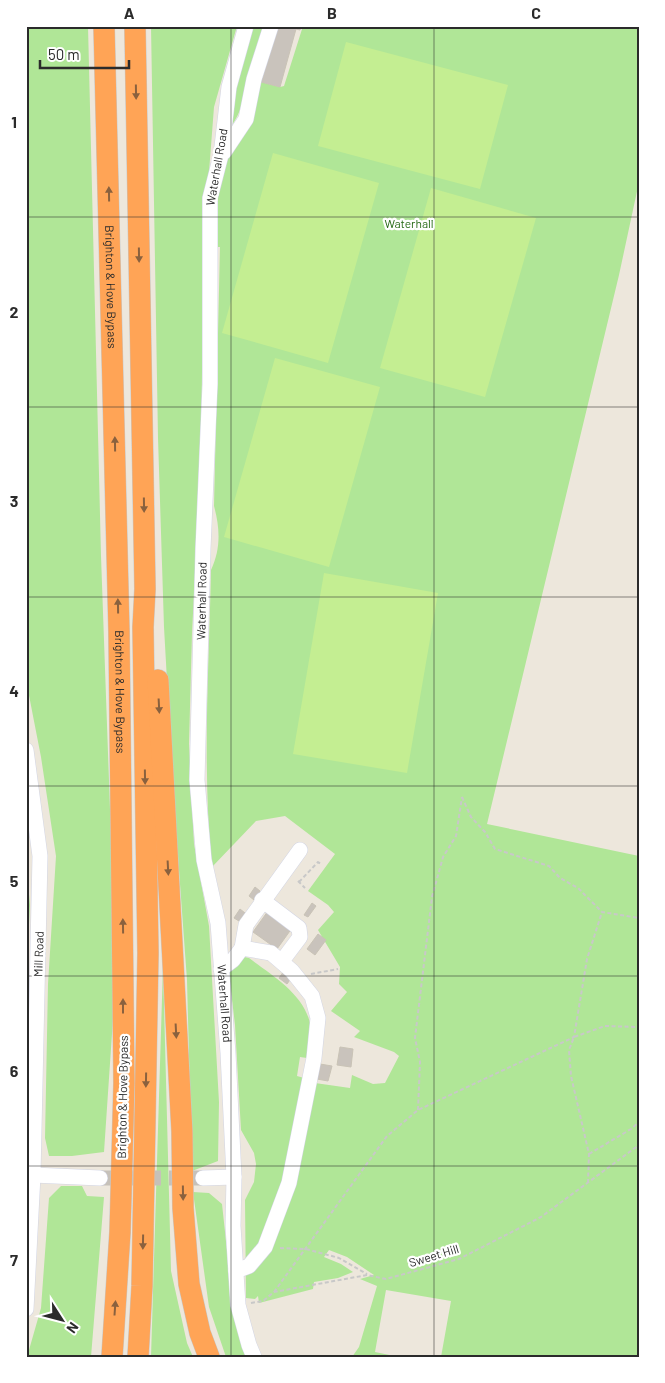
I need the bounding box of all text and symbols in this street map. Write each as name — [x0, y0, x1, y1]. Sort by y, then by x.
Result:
text: A — [124, 3, 135, 22]
text: B — [327, 3, 337, 22]
text: C — [531, 3, 541, 22]
scale bar — [40, 38, 129, 70]
text: 50 m — [48, 45, 80, 63]
one-way arrow — [132, 85, 140, 101]
text: 1 — [11, 112, 17, 131]
street label: Waterhall Road — [202, 127, 230, 206]
one-way arrow — [104, 186, 112, 202]
park label: Waterhall — [384, 216, 434, 230]
street label: Brighton & Hove Bypass — [103, 225, 120, 349]
one-way arrow — [135, 247, 143, 263]
text: 2 — [10, 302, 19, 321]
one-way arrow — [110, 436, 118, 452]
text: 3 — [10, 491, 18, 510]
one-way arrow — [140, 497, 148, 513]
street label: Waterhall Road — [193, 562, 209, 640]
one-way arrow — [114, 598, 122, 614]
street label: Brighton & Hove Bypass — [113, 630, 128, 754]
text: 4 — [9, 681, 19, 700]
one-way arrow — [155, 698, 163, 714]
one-way arrow — [141, 770, 149, 786]
one-way arrow — [164, 861, 172, 877]
text: 5 — [10, 871, 19, 890]
one-way arrow — [118, 918, 126, 934]
street label: Mill Road — [30, 931, 46, 977]
street label: Waterhall Road — [215, 964, 235, 1043]
one-way arrow — [119, 998, 127, 1014]
one-way arrow — [173, 1023, 181, 1039]
street label: Brighton & Hove Bypass — [114, 1035, 130, 1159]
text: 6 — [10, 1061, 19, 1080]
one-way arrow — [142, 1072, 150, 1088]
one-way arrow — [179, 1185, 187, 1201]
one-way arrow — [139, 1234, 147, 1250]
street label: Sweet Hill — [407, 1241, 460, 1269]
text: 7 — [10, 1250, 18, 1269]
north arrow — [38, 1296, 88, 1346]
one-way arrow — [112, 1300, 120, 1316]
text: N — [63, 1319, 83, 1337]

